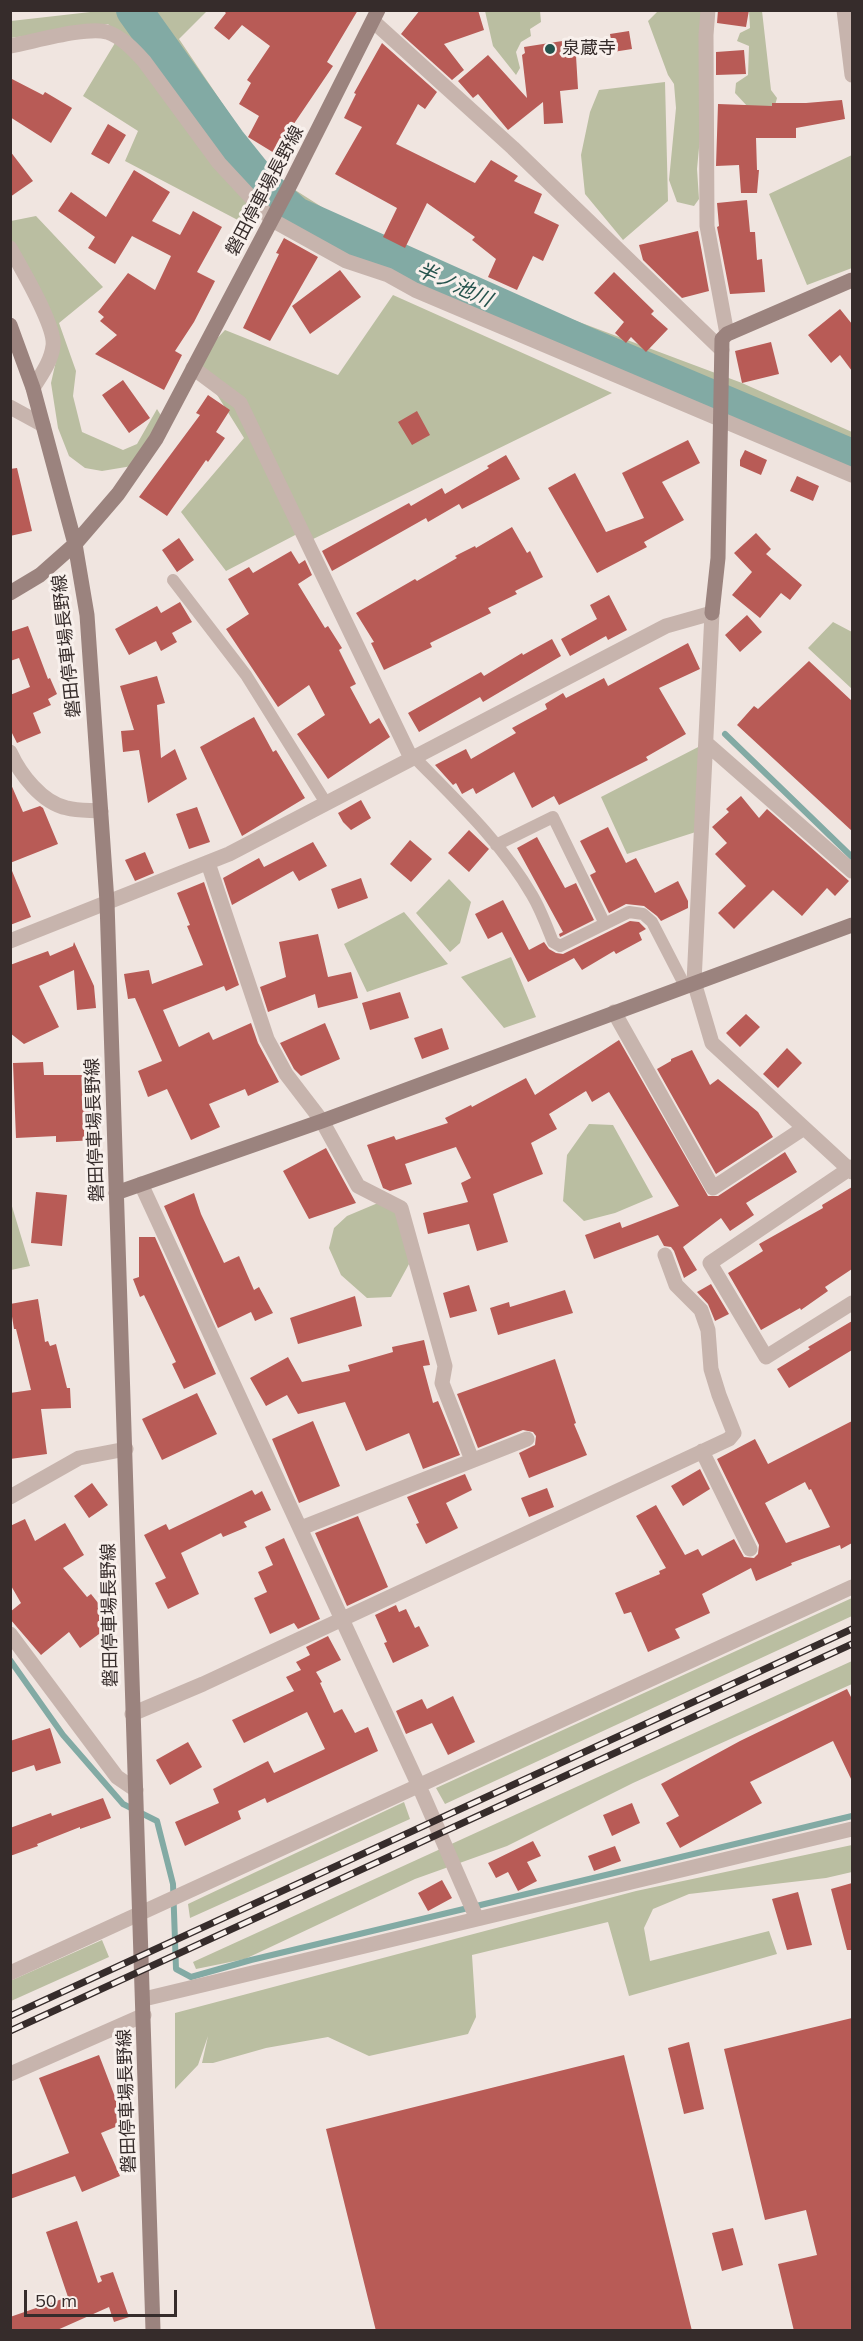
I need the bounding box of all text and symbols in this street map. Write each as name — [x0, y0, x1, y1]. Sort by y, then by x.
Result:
place label: 泉蔵寺 — [562, 38, 616, 60]
marker: 泉蔵寺 — [543, 42, 557, 56]
street label: 磐田停車場長野線 — [222, 122, 308, 260]
water label: 半ノ池川 — [413, 258, 495, 312]
street label: 磐田停車場長野線 — [49, 573, 85, 719]
street label: 磐田停車場長野線 — [82, 1058, 108, 1202]
street label: 磐田停車場長野線 — [98, 1543, 122, 1687]
street label: 磐田停車場長野線 — [114, 2029, 140, 2173]
scale bar — [27, 2278, 180, 2316]
text: 50 m — [35, 2289, 77, 2312]

